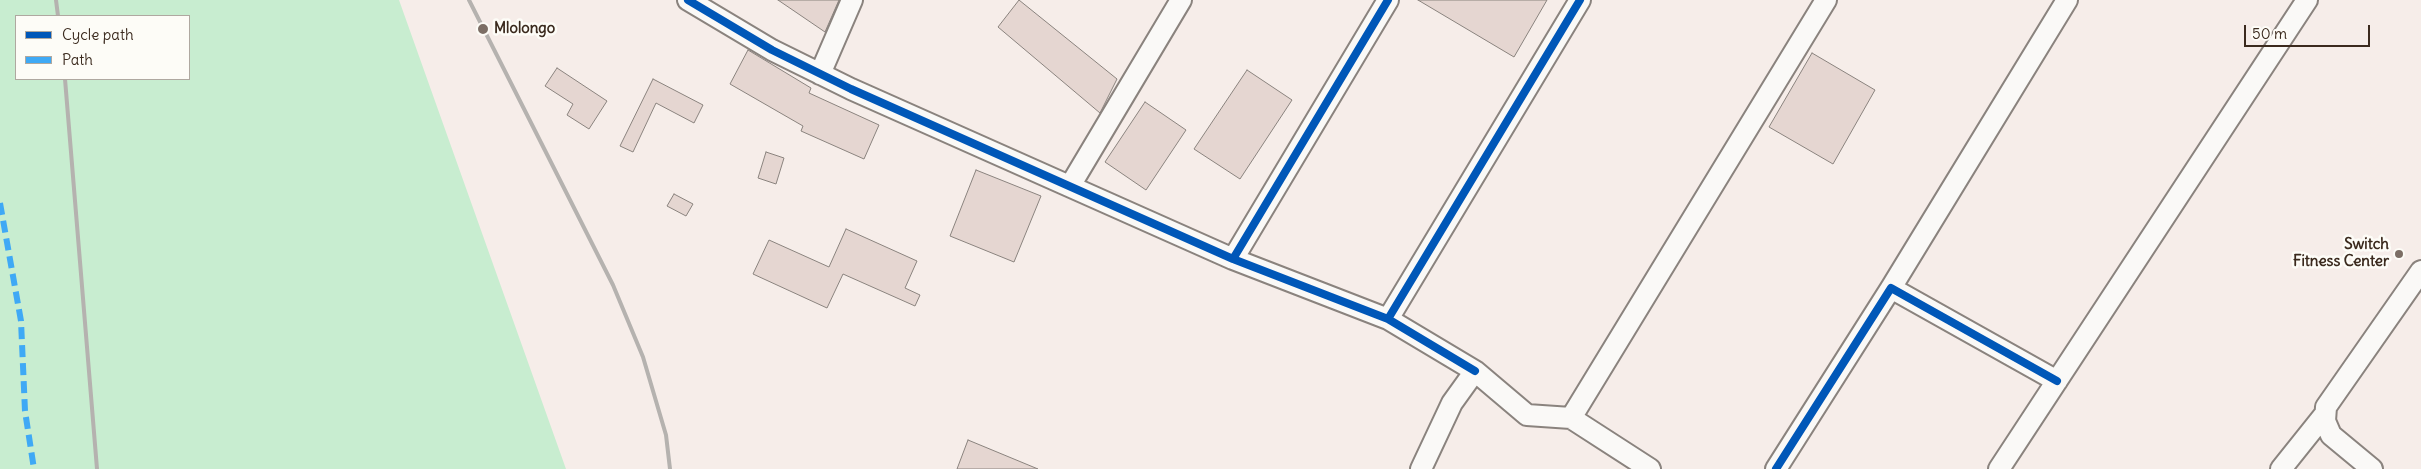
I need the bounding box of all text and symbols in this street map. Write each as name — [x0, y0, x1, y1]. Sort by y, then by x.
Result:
legend — [15, 15, 190, 80]
scale bar — [2246, 15, 2372, 47]
place label: Mlolongo — [494, 20, 555, 38]
marker: Mlolongo — [476, 22, 490, 36]
text: 50 m — [2252, 24, 2287, 43]
text: Cycle path — [62, 25, 134, 44]
text: Path — [62, 50, 93, 69]
place label: Switch Fitness Center — [2293, 236, 2389, 271]
marker: Switch Fitness Center — [2393, 248, 2405, 260]

